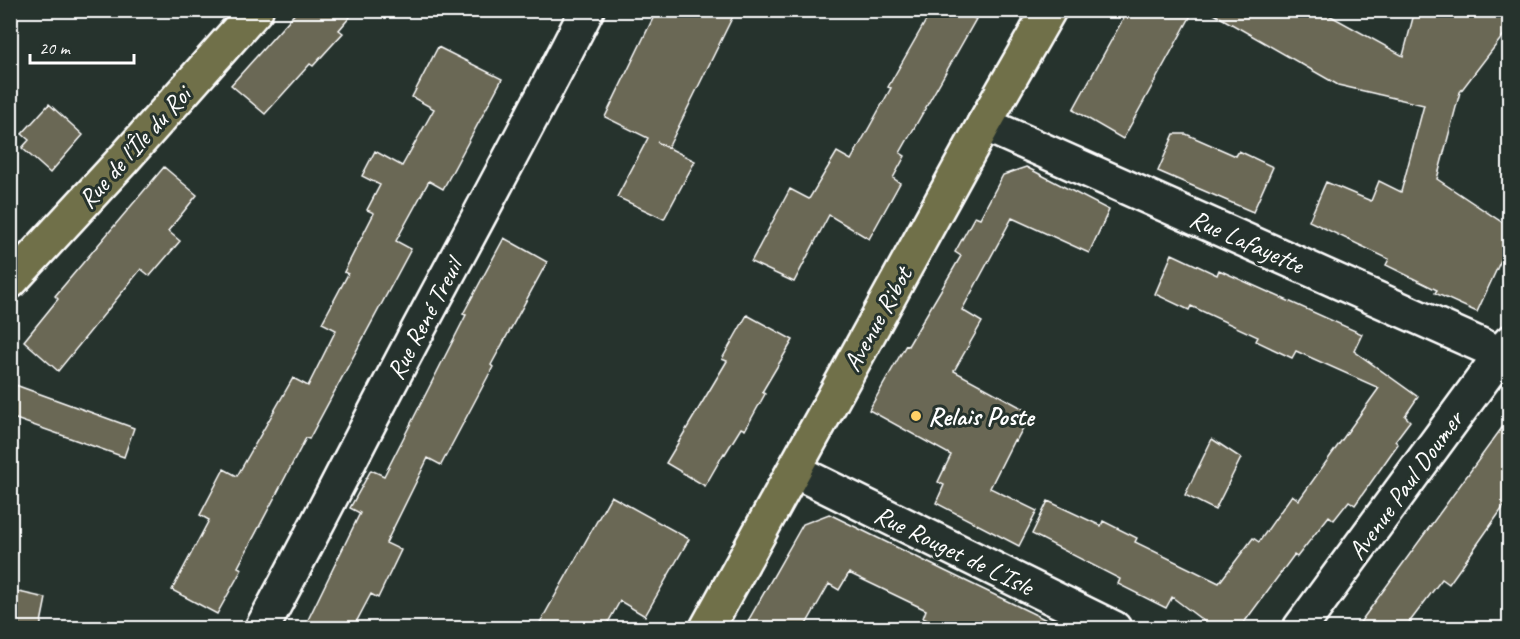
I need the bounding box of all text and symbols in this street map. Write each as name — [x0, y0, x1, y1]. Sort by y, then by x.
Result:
scale bar — [30, 27, 134, 65]
text: 20 m — [39, 37, 72, 59]
street label: Rue de l'Île du Roi — [71, 77, 200, 215]
street label: Rue Lafayette — [1185, 202, 1310, 282]
street label: Rue René Treuil — [379, 249, 472, 385]
street label: Avenue Ribot — [835, 259, 921, 377]
place label: Relais Poste — [928, 400, 1036, 433]
street label: Avenue Paul Doumer — [1340, 402, 1472, 566]
marker: Relais Poste — [909, 409, 923, 423]
street label: Rue Rouget de L'Isle — [869, 498, 1041, 604]

